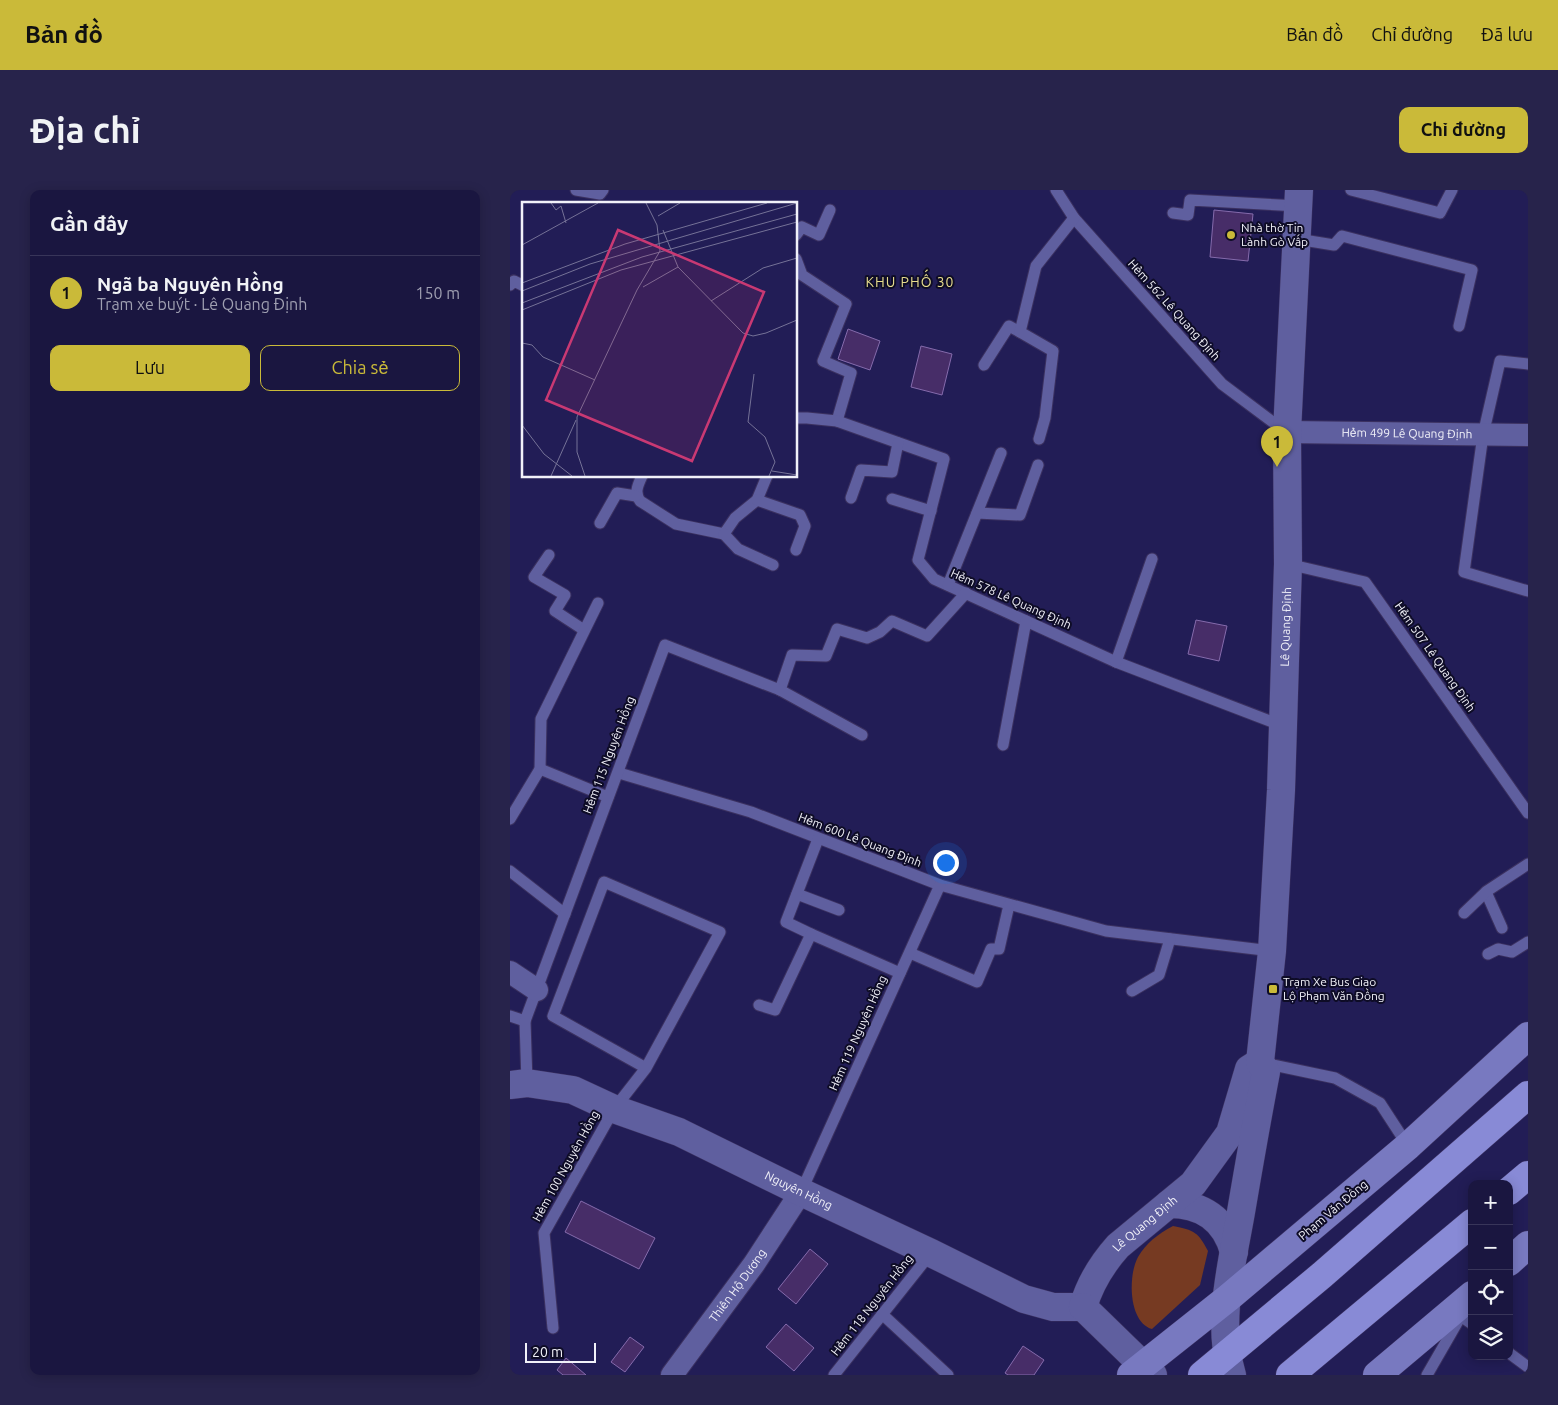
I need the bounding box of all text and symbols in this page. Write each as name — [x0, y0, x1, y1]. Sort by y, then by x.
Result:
text: Bản đồ — [25, 21, 103, 48]
text: Bản đồ — [1286, 24, 1343, 44]
text: Chỉ đường — [1371, 24, 1453, 44]
text: Đã lưu — [1481, 24, 1533, 44]
button: Chỉ đường — [1399, 107, 1528, 153]
text: Địa chỉ — [30, 110, 140, 150]
inset map — [522, 202, 798, 478]
text: Gần đây — [50, 211, 128, 235]
place label: Nhà thờ Tin Lành Gò Vấp — [1241, 221, 1308, 248]
marker: Nhà thờ Tin Lành Gò Vấp — [1225, 229, 1237, 241]
street label: Hẻm 562 Lê Quang Định — [1125, 257, 1223, 363]
district label: KHU PHỐ 30 — [865, 269, 955, 290]
text: Ngã ba Nguyên Hồng — [97, 273, 284, 295]
text: 1 — [61, 284, 71, 302]
text: 150 m — [415, 284, 460, 302]
text: Trạm xe buýt · Lê Quang Định — [97, 295, 307, 313]
button: Lưu — [50, 345, 250, 391]
button: Chia sẻ — [260, 345, 460, 391]
pin: 1 — [1261, 426, 1293, 467]
street label: Hẻm 499 Lê Quang Định — [1341, 426, 1473, 441]
street label: Hẻm 578 Lê Quang Định — [948, 566, 1074, 632]
street label: Lê Quang Định — [1278, 587, 1294, 667]
street label: Hẻm 507 Lê Quang Định — [1392, 599, 1478, 715]
street label: Hẻm 115 Nguyên Hồng — [579, 694, 637, 815]
street label: Hẻm 600 Lê Quang Định — [796, 810, 924, 870]
your location — [933, 850, 959, 876]
street label: Hẻm 119 Nguyên Hồng — [825, 973, 889, 1092]
place label: Trạm Xe Bus Giao Lộ Phạm Văn Đồng — [1283, 975, 1385, 1003]
marker: Trạm Xe Bus Giao Lộ Phạm Văn Đồng — [1267, 983, 1279, 995]
street label: Hẻm 100 Nguyên Hồng — [529, 1108, 601, 1223]
street label: Nguyên Hồng — [763, 1168, 835, 1212]
street label: Phạm Văn Đồng — [1295, 1176, 1370, 1243]
map controls — [1468, 1180, 1513, 1360]
button: + — [1468, 1180, 1513, 1225]
street label: Lê Quang Định — [1110, 1193, 1180, 1254]
button: − — [1468, 1225, 1513, 1270]
street label: Thiên Hộ Dương — [706, 1246, 768, 1324]
street label: Hẻm 118 Nguyên Hồng — [827, 1251, 915, 1358]
button: locate — [1468, 1270, 1513, 1315]
button: layers — [1468, 1315, 1513, 1360]
scale bar — [525, 1340, 596, 1363]
text: 20 m — [532, 1344, 563, 1360]

